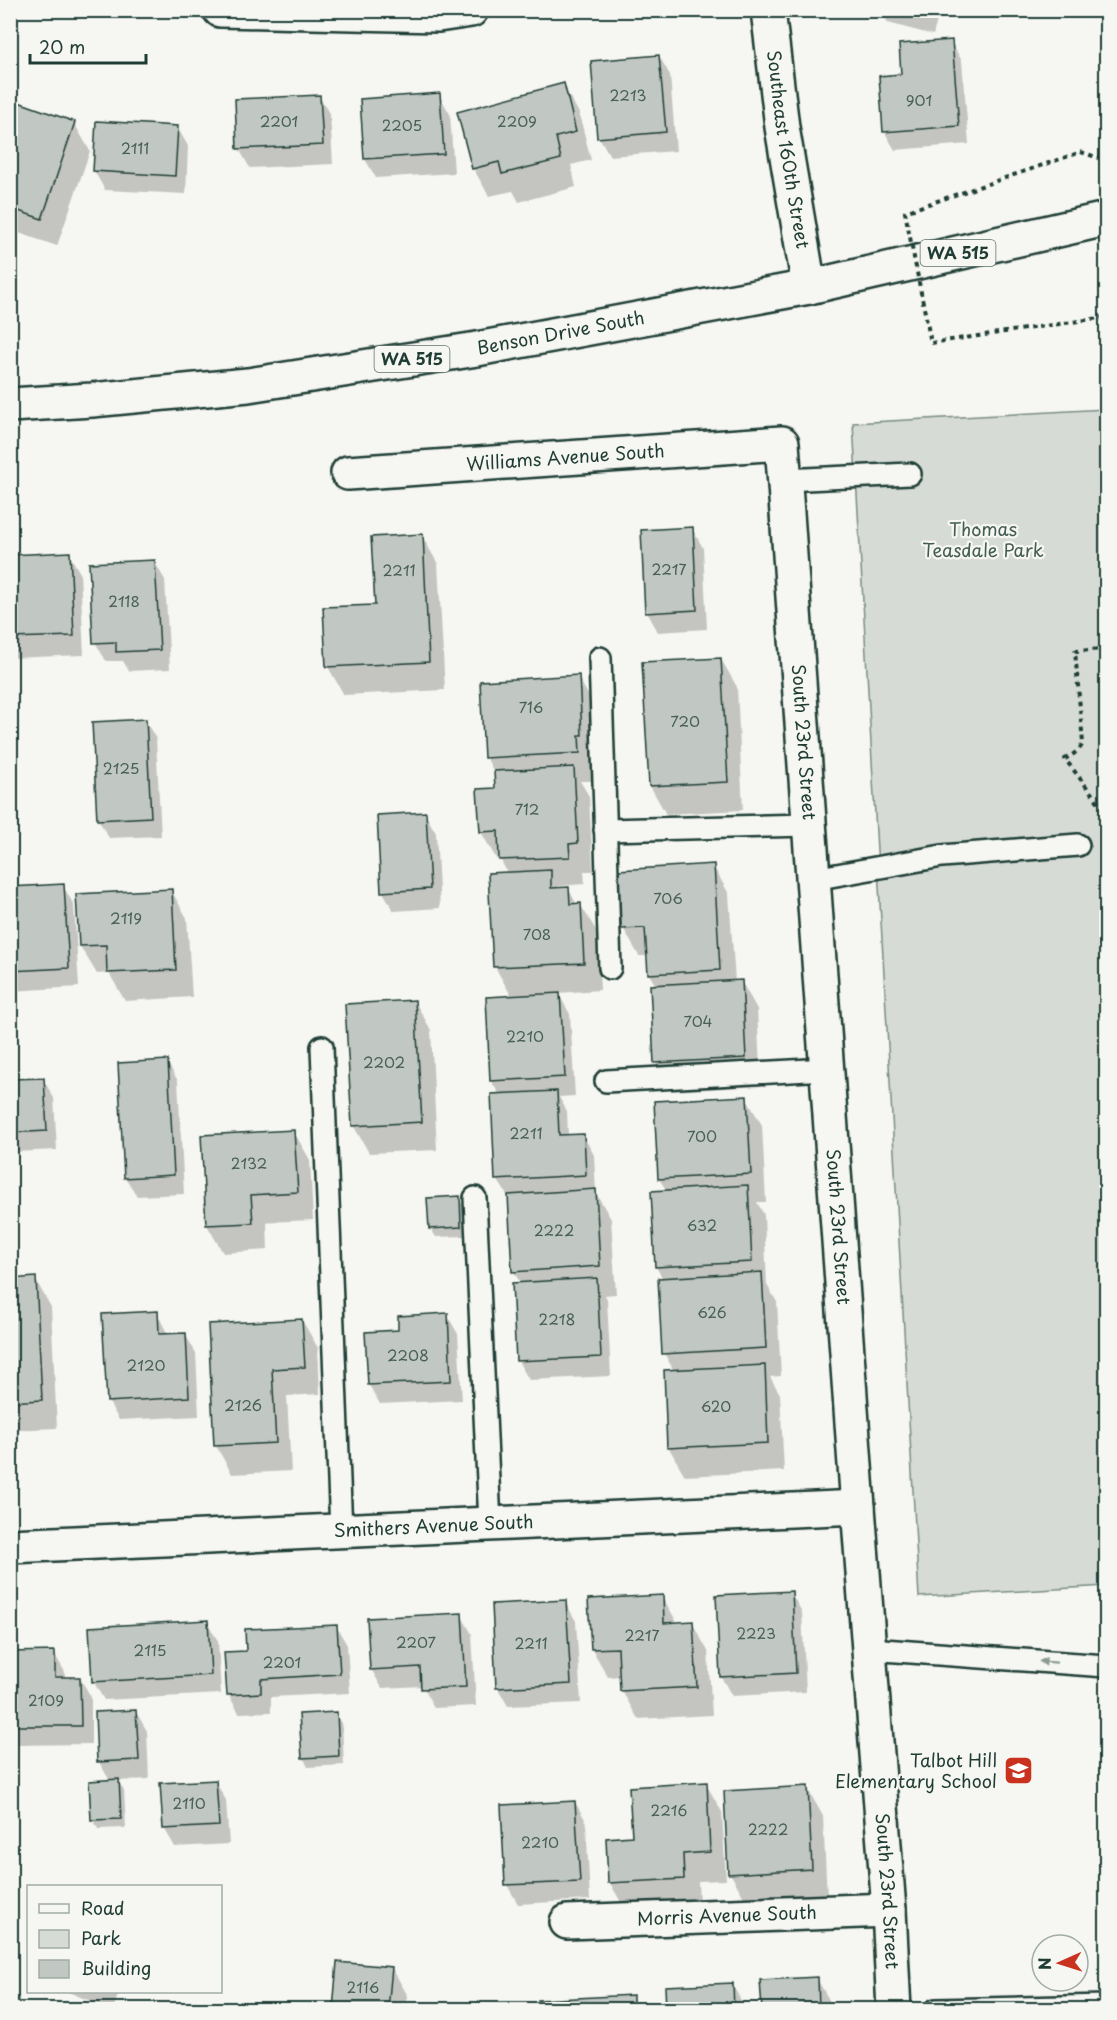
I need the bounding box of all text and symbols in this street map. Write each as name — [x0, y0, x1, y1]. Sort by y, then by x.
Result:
scale bar — [30, 27, 146, 65]
text: 20 m — [39, 33, 85, 60]
street label: Southeast 160th Street — [761, 49, 817, 251]
house number: 2213 — [609, 83, 647, 106]
house number: 901 — [906, 88, 932, 111]
house number: 2201 — [260, 109, 298, 132]
house number: 2209 — [497, 109, 537, 132]
house number: 2205 — [382, 113, 422, 136]
house number: 2111 — [121, 136, 149, 159]
road number: WA 515 — [920, 240, 996, 266]
street label: Benson Drive South — [475, 303, 647, 361]
road number: WA 515 — [374, 346, 450, 372]
street label: Williams Avenue South — [465, 436, 665, 477]
park label: Thomas Teasdale Park — [922, 515, 1044, 563]
house number: 2217 — [651, 557, 687, 580]
house number: 2211 — [382, 558, 416, 581]
house number: 2118 — [108, 589, 140, 612]
street label: South 23rd Street — [786, 663, 824, 821]
house number: 716 — [519, 695, 543, 718]
house number: 720 — [670, 709, 700, 732]
house number: 2125 — [103, 756, 139, 779]
house number: 712 — [515, 797, 539, 820]
house number: 706 — [653, 886, 683, 909]
house number: 2119 — [110, 906, 142, 929]
house number: 708 — [523, 922, 551, 945]
house number: 704 — [683, 1009, 713, 1032]
house number: 2210 — [506, 1024, 544, 1047]
house number: 2202 — [363, 1050, 405, 1073]
house number: 2211 — [509, 1121, 543, 1144]
house number: 700 — [687, 1124, 717, 1147]
street label: South 23rd Street — [820, 1148, 859, 1306]
house number: 2132 — [231, 1151, 267, 1174]
house number: 632 — [687, 1213, 717, 1236]
house number: 2222 — [534, 1218, 574, 1241]
house number: 626 — [697, 1300, 727, 1323]
house number: 2218 — [539, 1307, 575, 1330]
house number: 2208 — [387, 1343, 429, 1366]
house number: 2120 — [127, 1353, 165, 1376]
house number: 2126 — [224, 1393, 262, 1416]
house number: 620 — [701, 1394, 731, 1417]
street label: Smithers Avenue South — [333, 1507, 534, 1543]
house number: 2223 — [736, 1621, 776, 1644]
house number: 2217 — [624, 1623, 660, 1646]
house number: 2207 — [396, 1630, 436, 1653]
house number: 2211 — [514, 1631, 548, 1654]
house number: 2115 — [134, 1638, 166, 1661]
house number: 2201 — [263, 1650, 301, 1673]
one-way arrow — [1039, 1657, 1058, 1667]
house number: 2109 — [28, 1688, 64, 1711]
place label: Talbot Hill Elementary School — [835, 1746, 997, 1794]
school or university icon: Talbot Hill Elementary School — [1002, 1755, 1034, 1787]
house number: 2110 — [172, 1791, 206, 1814]
house number: 2216 — [651, 1798, 687, 1821]
street label: South 23rd Street — [870, 1812, 907, 1970]
house number: 2222 — [748, 1817, 788, 1840]
house number: 2210 — [521, 1830, 559, 1853]
legend — [27, 1885, 222, 1993]
text: Road — [81, 1894, 125, 1921]
street label: Morris Avenue South — [636, 1898, 817, 1931]
text: Park — [81, 1924, 121, 1951]
north arrow — [1030, 1933, 1090, 1993]
text: Building — [81, 1954, 151, 1981]
text: N — [1032, 1957, 1056, 1971]
house number: 2116 — [347, 1975, 379, 1998]

